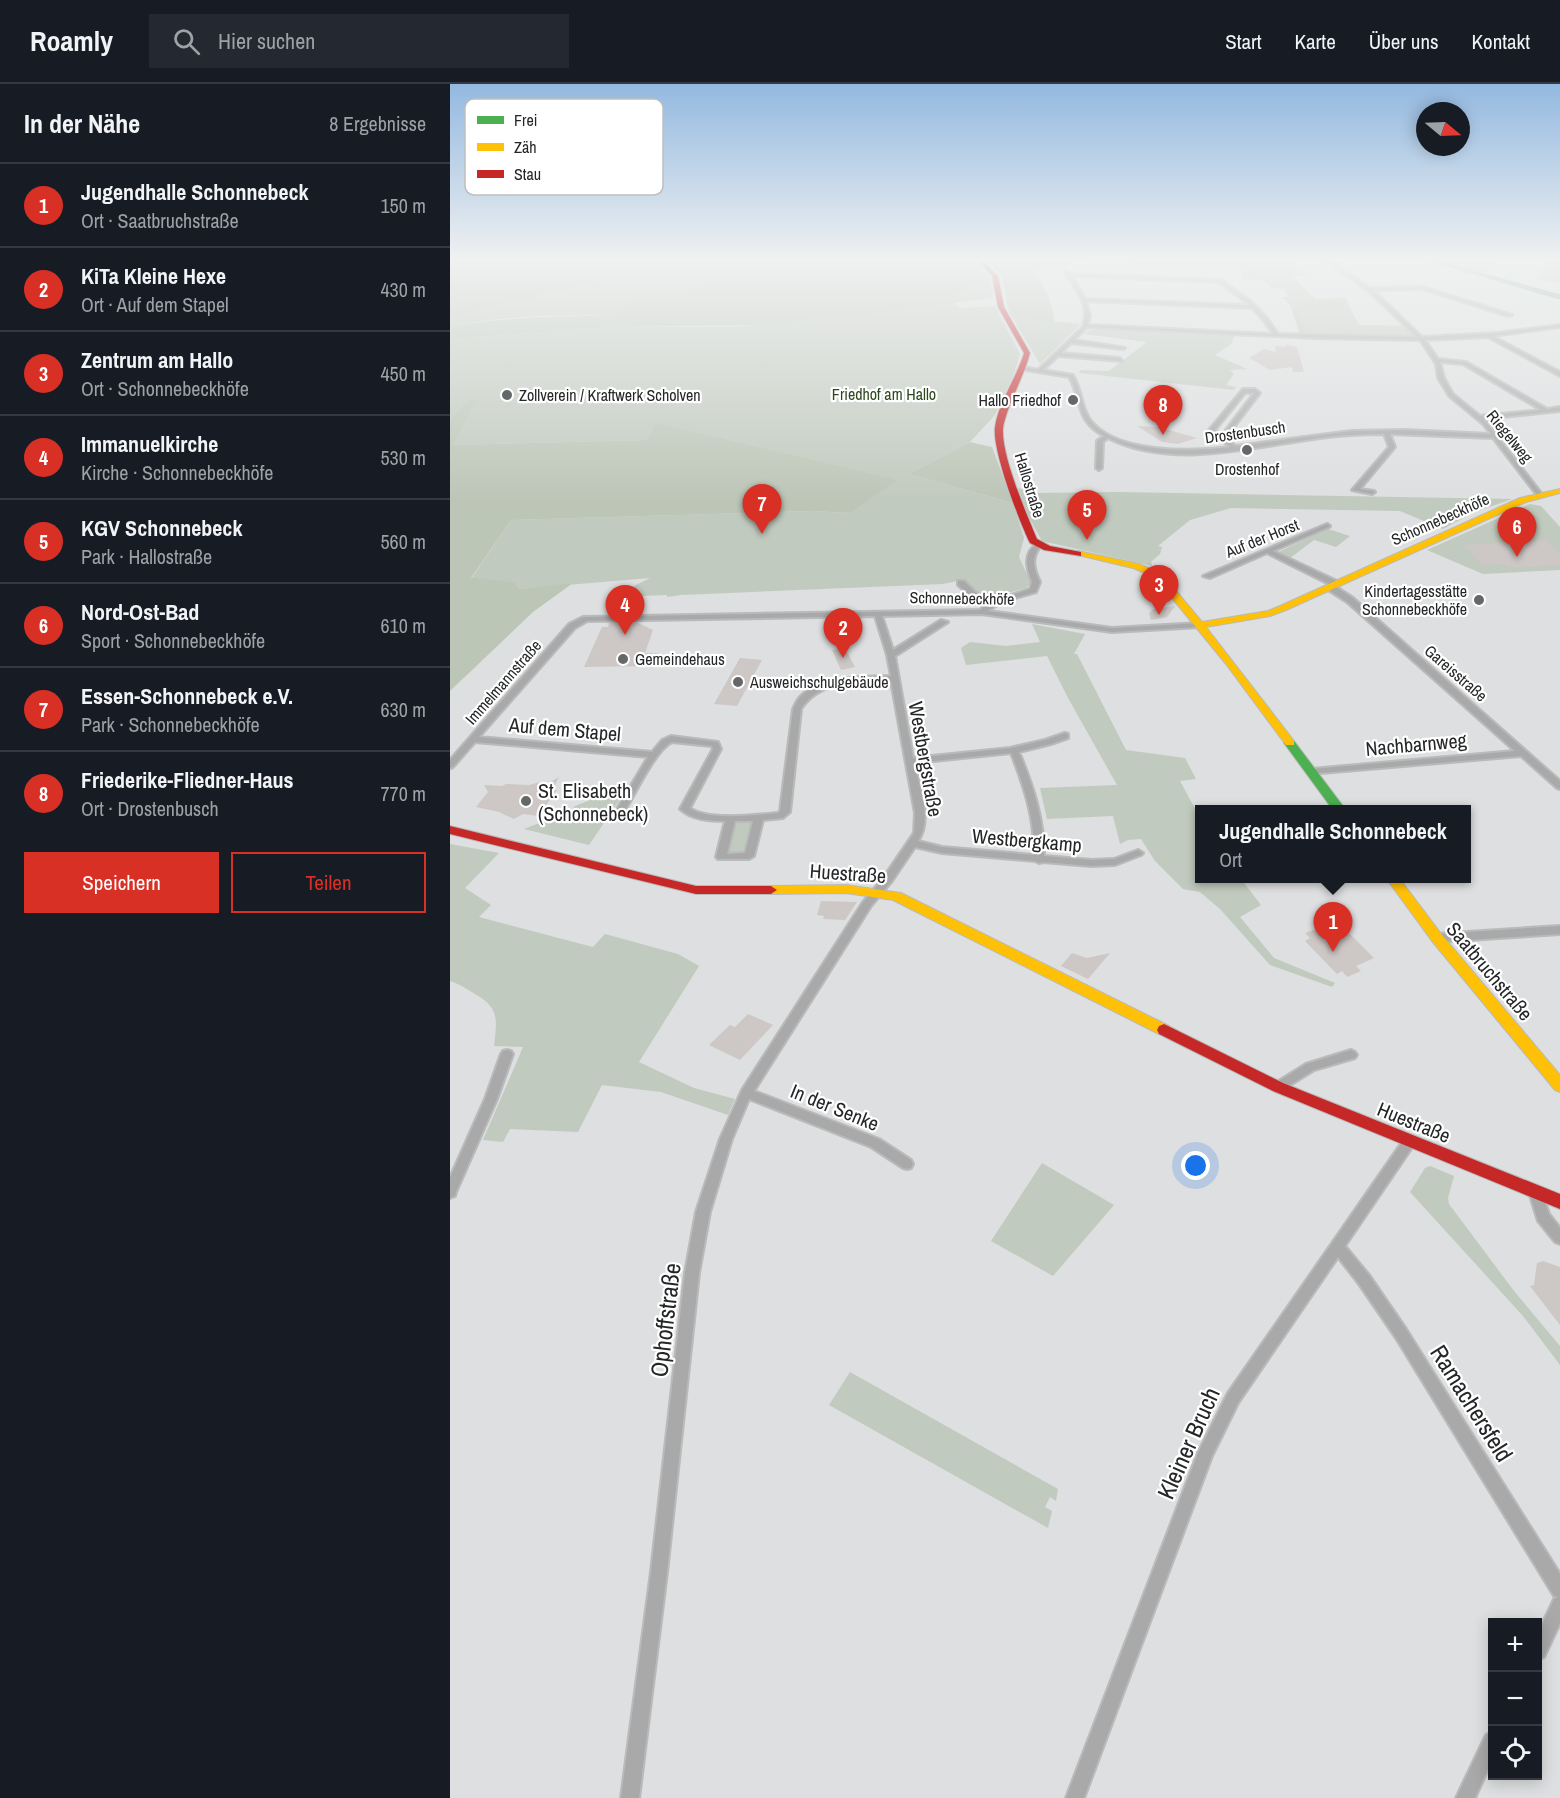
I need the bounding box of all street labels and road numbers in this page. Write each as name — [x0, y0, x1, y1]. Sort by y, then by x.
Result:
street label: Riegelweg — [1482, 405, 1538, 468]
street label: Drostenbusch — [1203, 415, 1287, 449]
street label: Hallostraße — [1010, 450, 1050, 520]
street label: Schonnebeckhöfe — [1388, 488, 1492, 550]
street label: Auf der Horst — [1221, 513, 1302, 563]
street label: Schonnebeckhöfe — [909, 586, 1015, 610]
street label: Immelmannstraße — [460, 635, 546, 729]
street label: Gareisstraße — [1420, 640, 1492, 706]
street label: Westbergstraße — [903, 699, 949, 819]
street label: Auf dem Stapel — [507, 711, 622, 747]
street label: Nachbarnweg — [1364, 726, 1468, 762]
street label: Westbergkamp — [971, 822, 1083, 858]
street label: Huestraße — [809, 857, 887, 889]
street label: Saatbruchstraße — [1441, 916, 1539, 1026]
street label: In der Senke — [787, 1077, 883, 1137]
street label: Huestraße — [1373, 1095, 1455, 1149]
street label: Ophoffstraße — [642, 1261, 688, 1379]
street label: Ramachersfeld — [1423, 1338, 1521, 1468]
street label: Kleiner Bruch — [1149, 1382, 1227, 1504]

